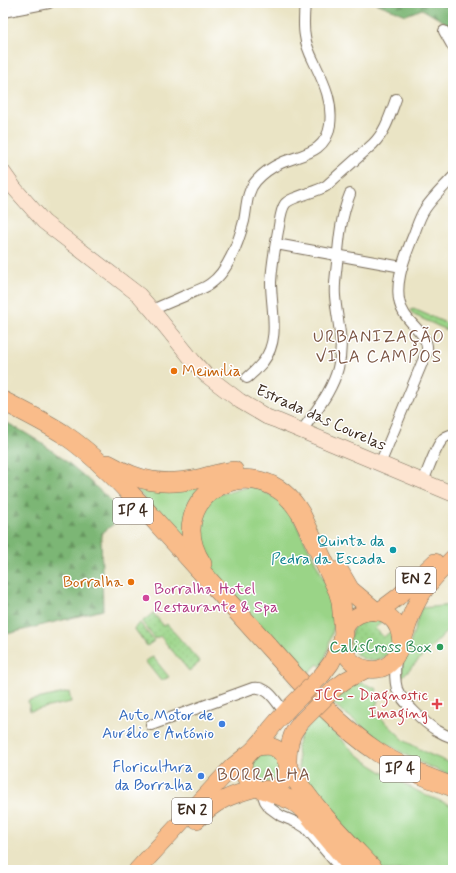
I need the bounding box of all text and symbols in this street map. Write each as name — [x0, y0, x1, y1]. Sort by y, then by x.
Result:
district label: URBANIZAÇÃO VILA CAMPOS — [313, 326, 445, 368]
place label: Meimilia — [182, 361, 241, 382]
marker: Meimilia — [169, 366, 179, 376]
street label: Estrada das Courelas — [253, 380, 389, 456]
road number: IP 4 — [113, 498, 153, 524]
place label: Quinta da Pedra da Escada — [271, 531, 385, 570]
marker: Quinta da Pedra da Escada — [388, 545, 398, 555]
road number: EN 2 — [396, 567, 436, 593]
place label: Borralha — [63, 572, 123, 593]
marker: Borralha — [126, 577, 136, 587]
place label: Borralha Hotel Restaurante & Spa — [154, 579, 278, 618]
marker: Borralha Hotel Restaurante & Spa — [141, 593, 151, 603]
place label: CalisCross Box — [329, 637, 432, 658]
marker: CalisCross Box — [435, 642, 445, 652]
place label: JCC - Diagnostic Imaging — [314, 685, 428, 725]
marker: JCC - Diagnostic Imaging — [431, 698, 443, 710]
place label: Auto Motor de Aurélio e António — [102, 705, 214, 744]
marker: Auto Motor de Aurélio e António — [217, 719, 227, 729]
road number: IP 4 — [380, 756, 420, 782]
place label: Floricultura da Borralha — [112, 757, 193, 796]
district label: BORRALHA — [217, 764, 311, 786]
marker: Floricultura da Borralha — [196, 771, 206, 781]
road number: EN 2 — [172, 798, 212, 824]

